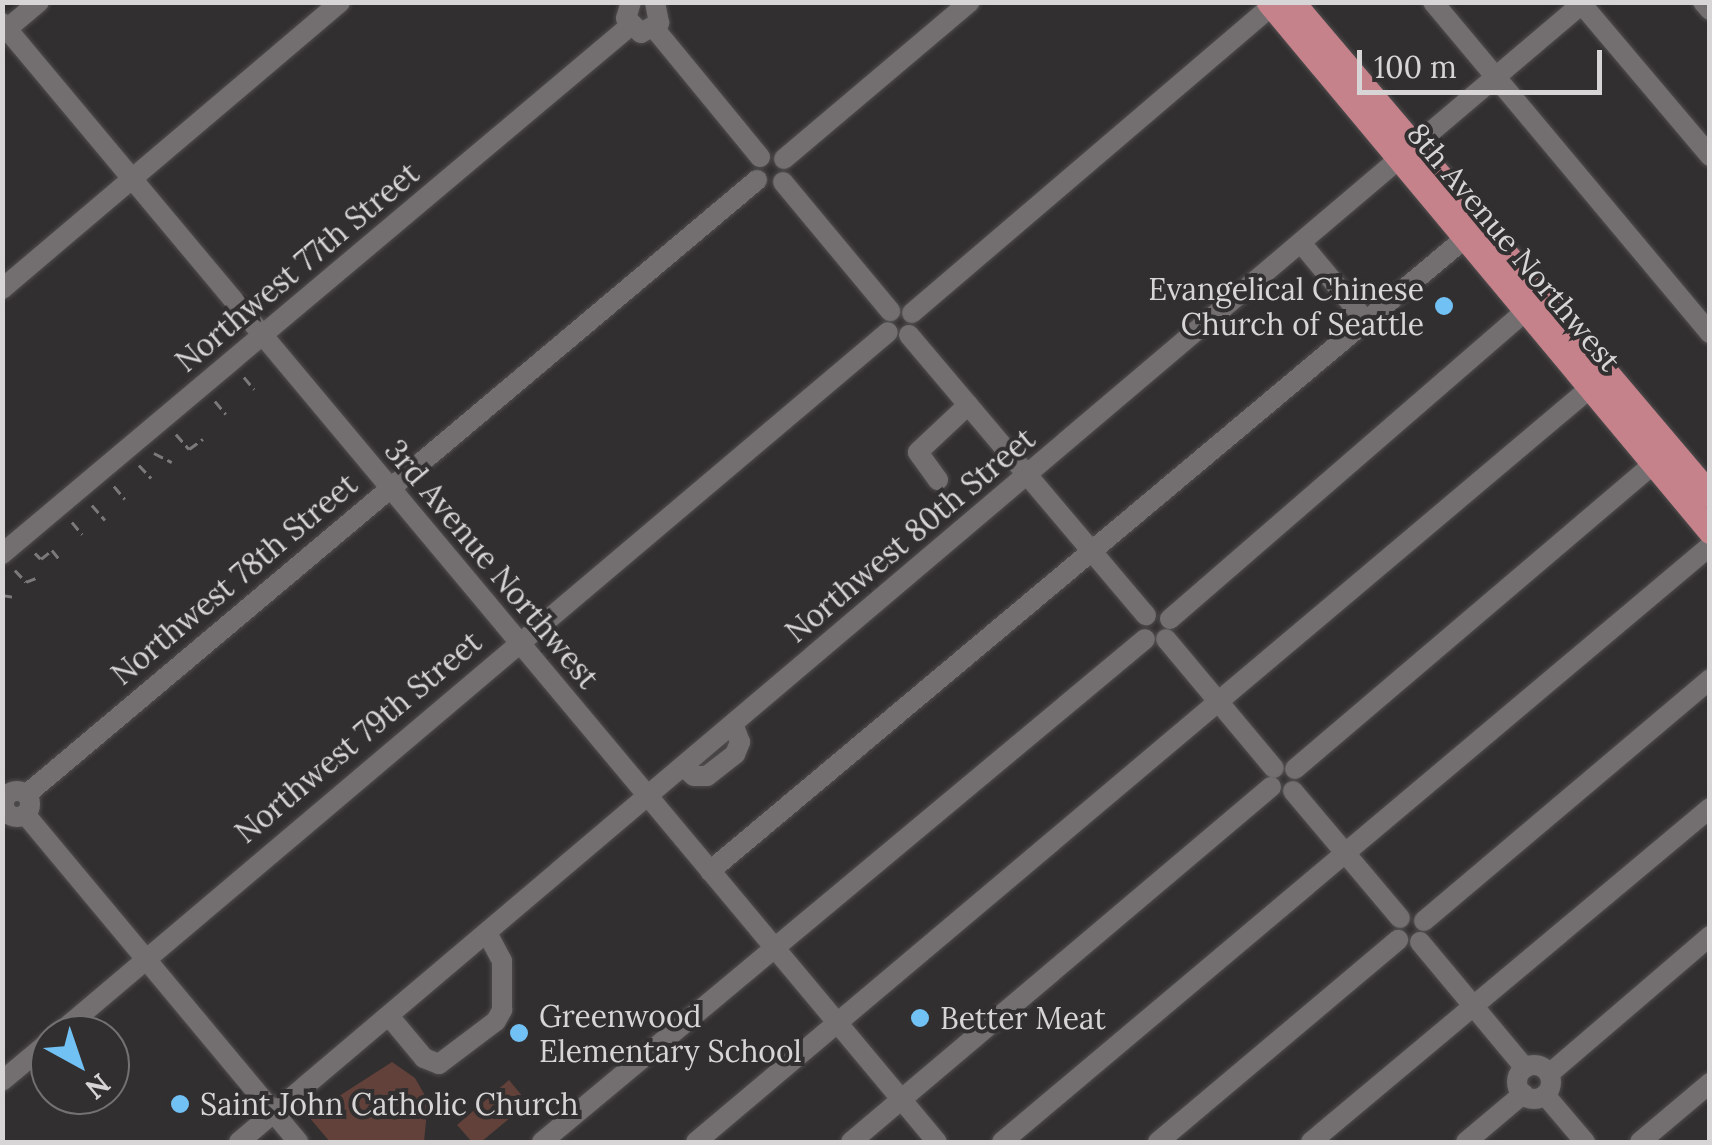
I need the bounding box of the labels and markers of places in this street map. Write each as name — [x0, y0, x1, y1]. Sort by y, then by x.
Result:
place label: Evangelical Chinese Church of Seattle — [1148, 271, 1424, 342]
marker: Evangelical Chinese Church of Seattle — [1433, 295, 1455, 317]
place label: Greenwood Elementary School — [539, 998, 802, 1068]
place label: Better Meat — [940, 1000, 1106, 1036]
marker: Better Meat — [909, 1007, 931, 1029]
marker: Greenwood Elementary School — [508, 1022, 530, 1044]
place label: Saint John Catholic Church — [200, 1086, 578, 1122]
marker: Saint John Catholic Church — [169, 1093, 191, 1115]

